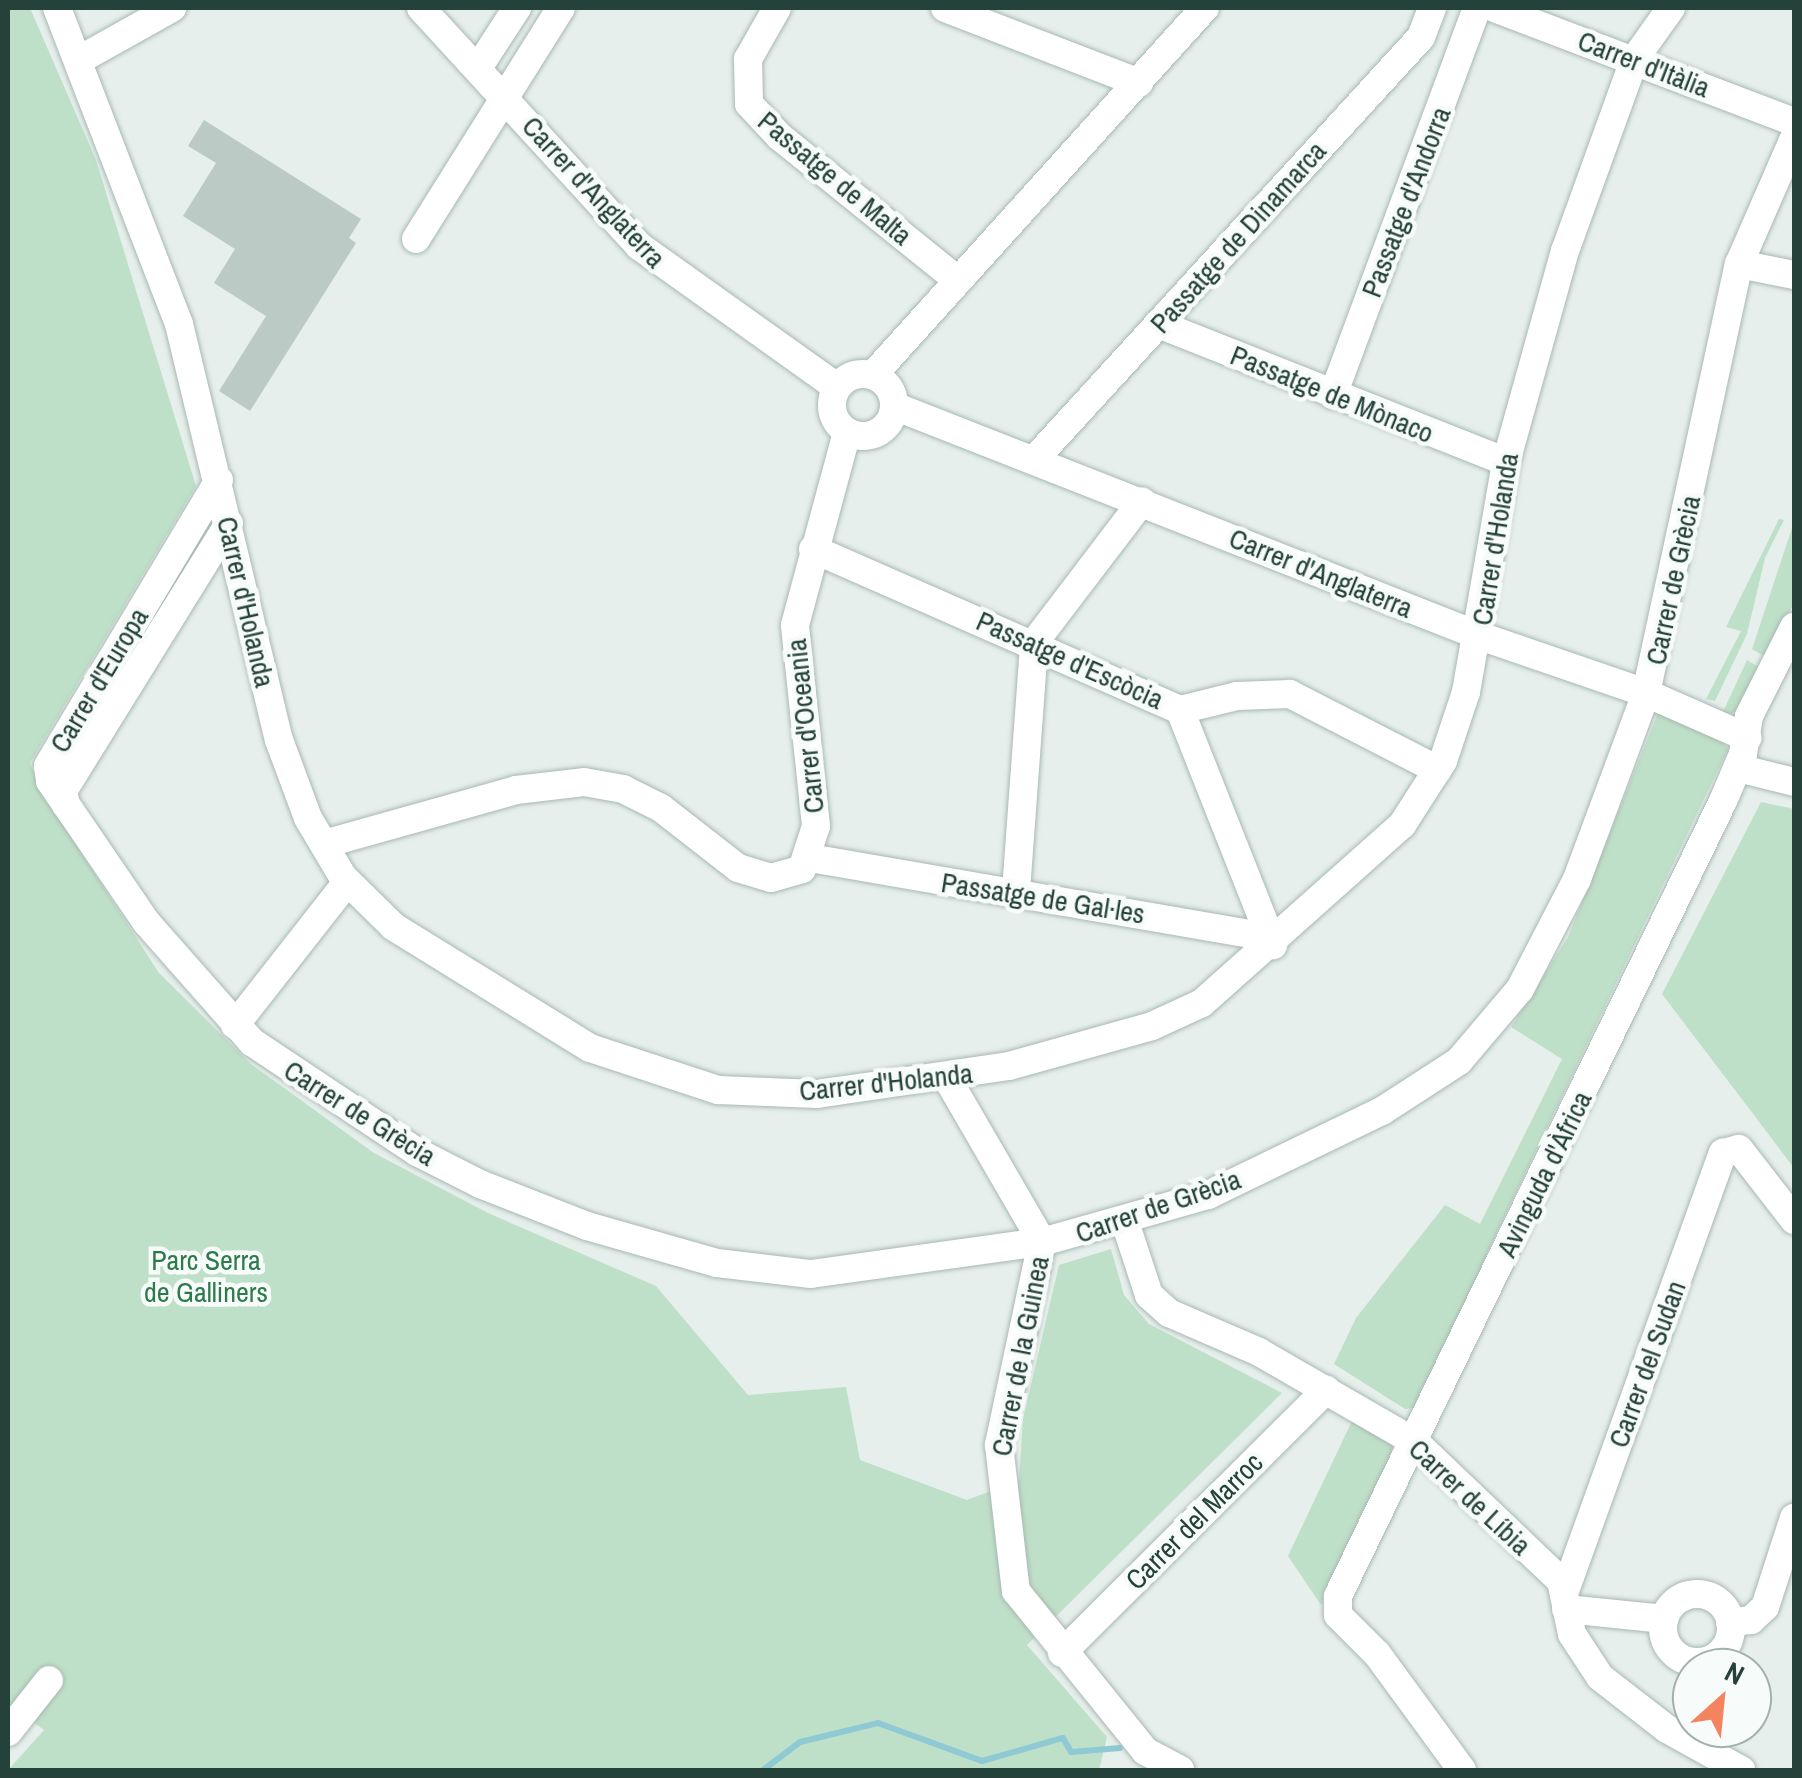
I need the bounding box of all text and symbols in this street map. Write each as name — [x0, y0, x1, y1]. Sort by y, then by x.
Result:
street label: Carrer d'Itàlia — [1573, 24, 1715, 104]
street label: Passatge d'Andorra — [1354, 102, 1458, 302]
street label: Passatge de Malta — [751, 104, 919, 252]
street label: Carrer d'Anglaterra — [515, 109, 673, 275]
street label: Passatge de Dinamarca — [1143, 134, 1333, 340]
street label: Passatge de Mònaco — [1226, 338, 1438, 450]
street label: Carrer d'Holanda — [1465, 450, 1525, 628]
street label: Carrer de Grècia — [1639, 492, 1707, 668]
street label: Carrer d'Holanda — [210, 513, 282, 691]
street label: Carrer d'Anglaterra — [1225, 521, 1417, 625]
street label: Carrer d'Europa — [43, 602, 155, 758]
street label: Passatge d'Escòcia — [971, 604, 1169, 716]
street label: Carrer d'Oceania — [779, 637, 831, 815]
street label: Passatge de Gal·les — [939, 865, 1147, 931]
street label: Carrer de Grècia — [278, 1053, 442, 1173]
street label: Carrer d'Holanda — [798, 1056, 974, 1108]
street label: Avinguda d'Àfrica — [1489, 1086, 1599, 1262]
street label: Carrer de Grècia — [1071, 1162, 1245, 1250]
park label: Parc Serra de Galliners — [144, 1243, 268, 1309]
street label: Carrer de la Guinea — [984, 1253, 1056, 1459]
street label: Carrer del Sudan — [1601, 1276, 1693, 1452]
street label: Carrer de Líbia — [1402, 1432, 1538, 1562]
street label: Carrer del Marroc — [1119, 1446, 1269, 1596]
north arrow — [1672, 1648, 1772, 1748]
text: N — [1719, 1652, 1751, 1694]

